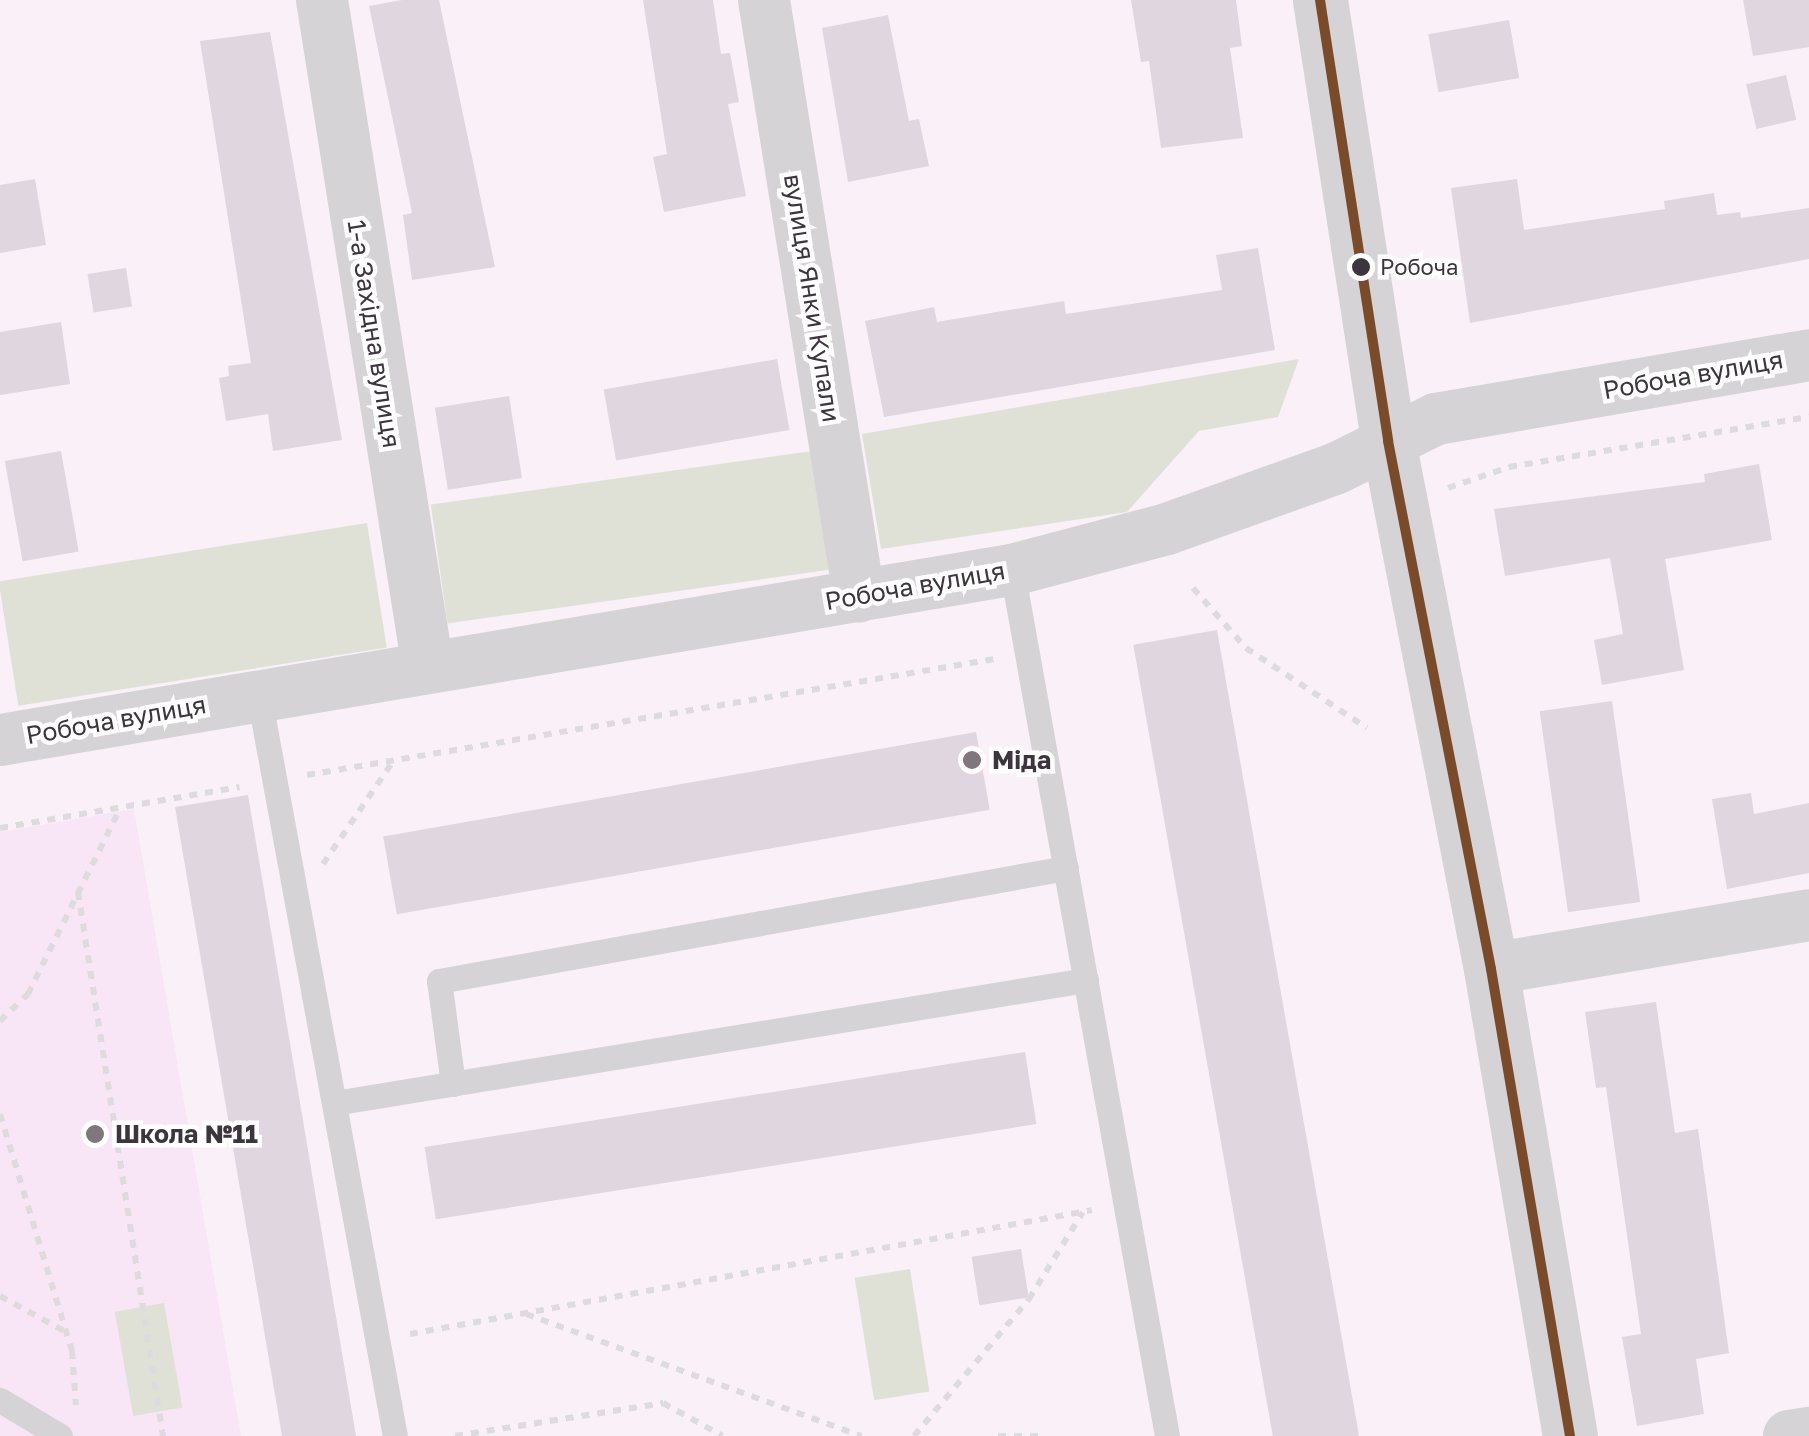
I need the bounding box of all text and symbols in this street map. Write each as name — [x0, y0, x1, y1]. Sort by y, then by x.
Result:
street label: вулиця Янки Купали — [778, 172, 846, 424]
street label: 1-а Західна вулиця — [341, 218, 407, 450]
place label: Робоча — [1380, 254, 1458, 280]
marker: Робоча — [1351, 257, 1371, 277]
street label: Робоча вулиця — [1601, 344, 1785, 406]
street label: Робоча вулиця — [823, 555, 1007, 617]
street label: Робоча вулиця — [24, 689, 208, 751]
place label: Міда — [992, 745, 1051, 775]
marker: Міда — [961, 749, 983, 771]
place label: Школа №11 — [115, 1119, 258, 1149]
marker: Школа №11 — [84, 1123, 106, 1145]

